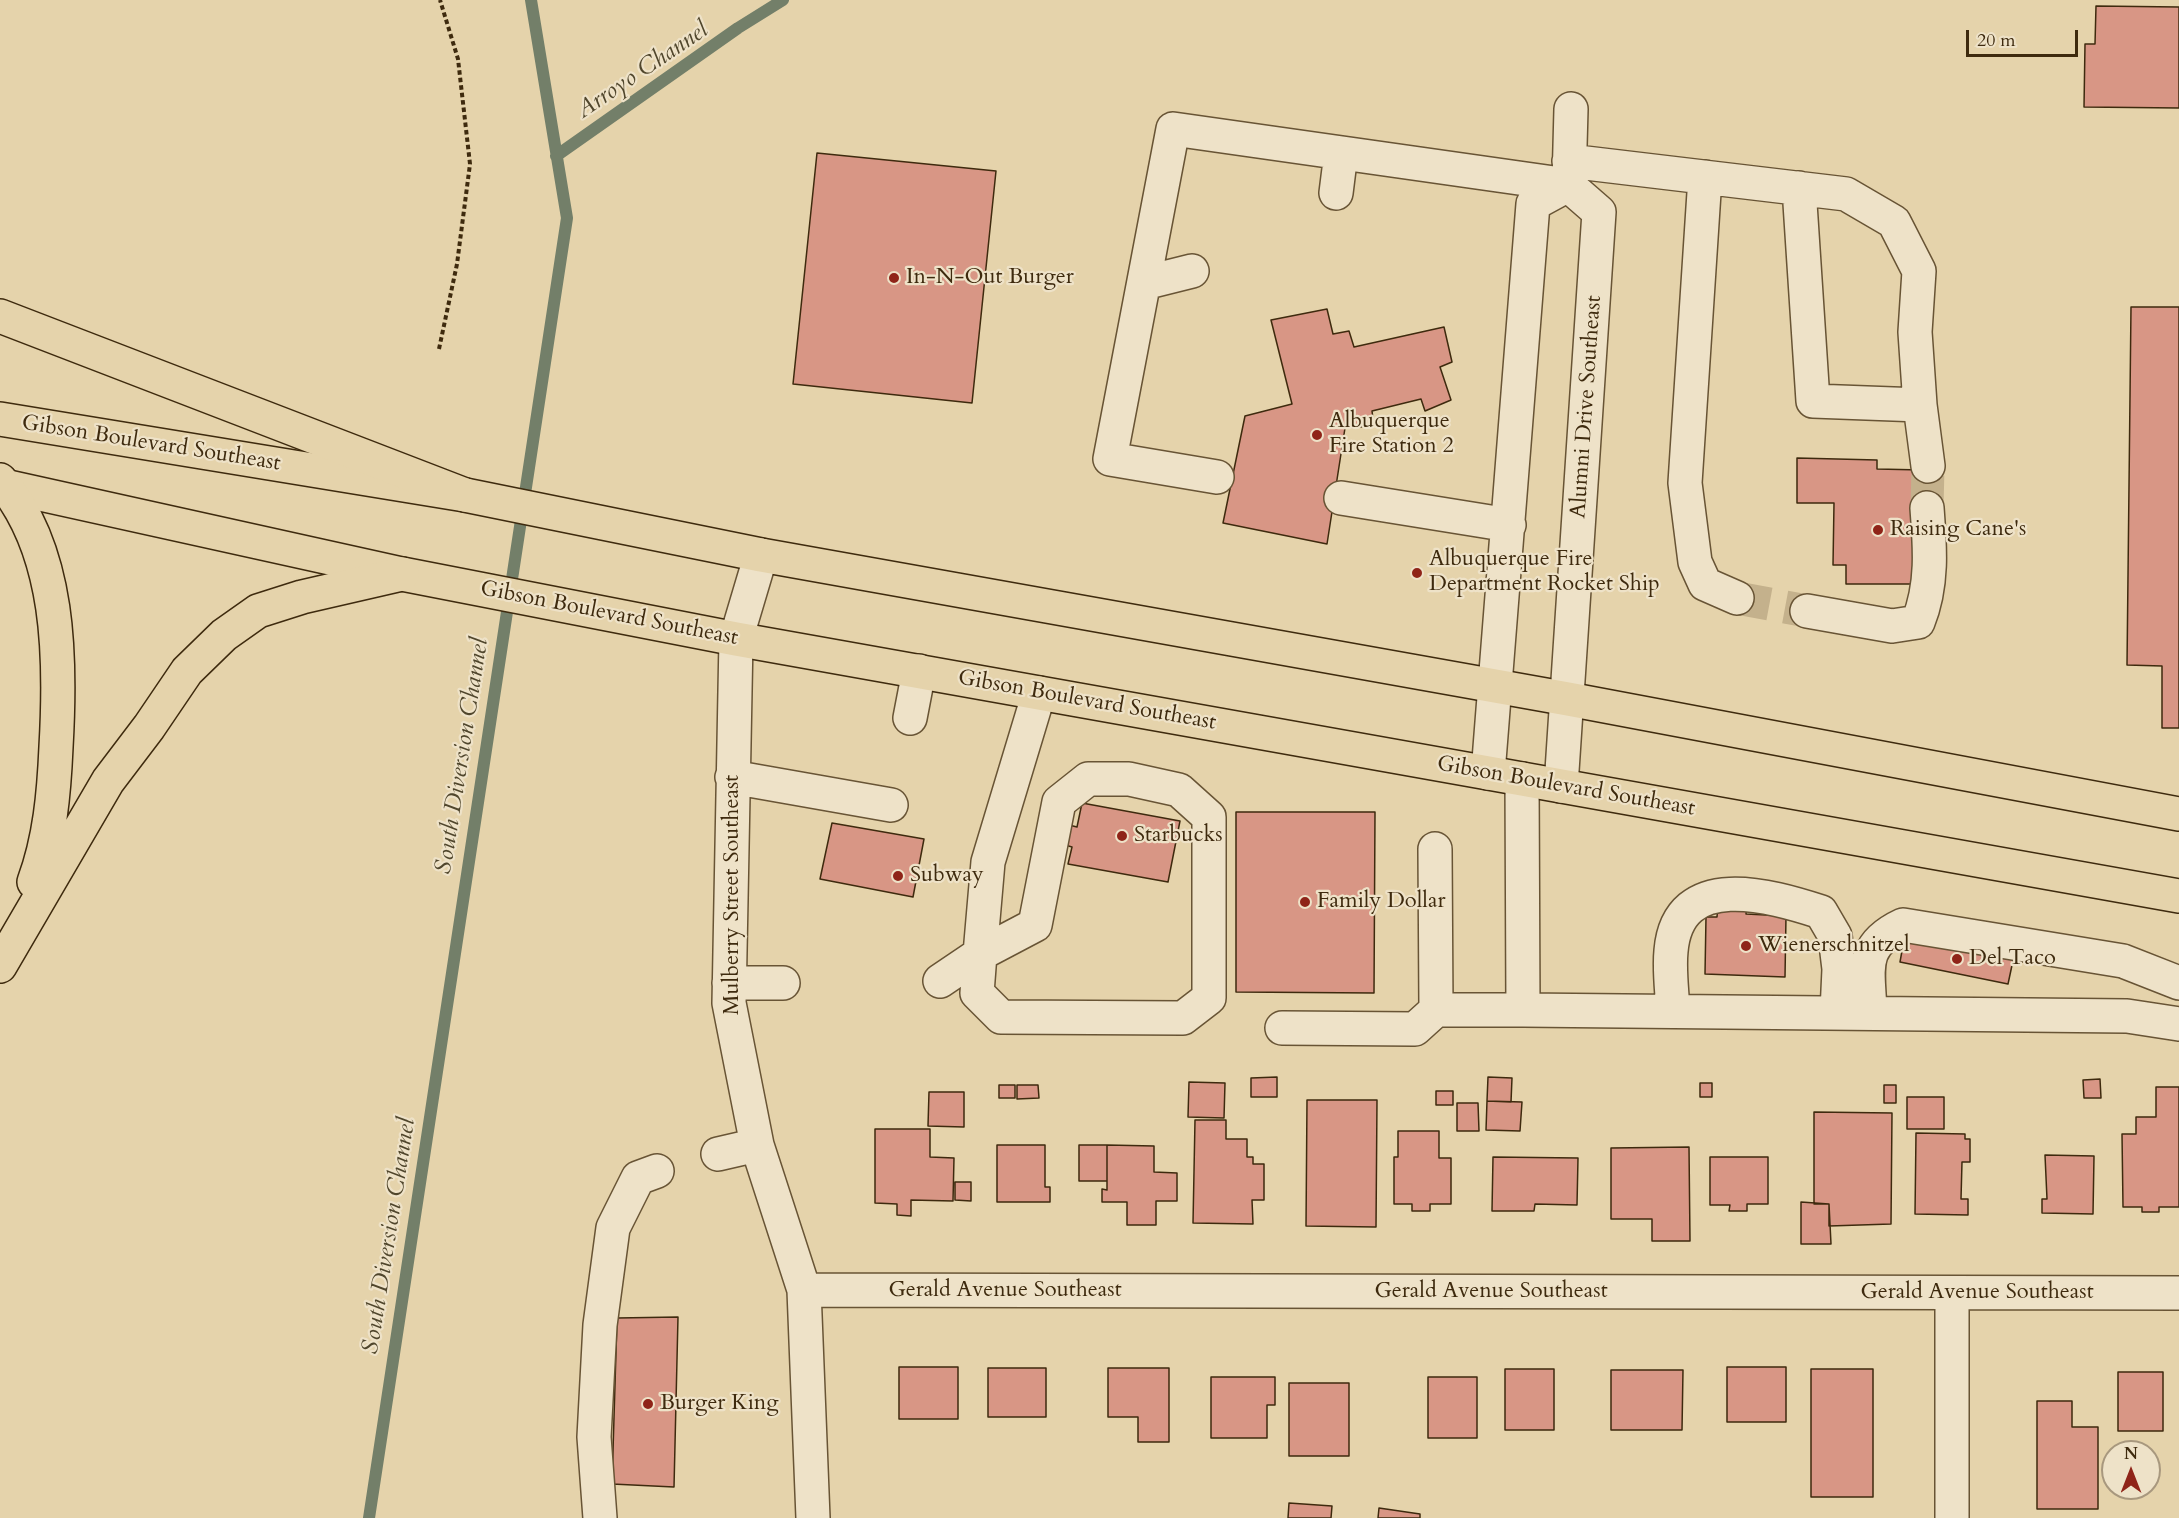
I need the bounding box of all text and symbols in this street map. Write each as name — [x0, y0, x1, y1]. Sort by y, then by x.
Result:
water label: Arroyo Channel — [572, 16, 714, 126]
scale bar — [1969, 18, 2082, 56]
text: 20 m — [1977, 28, 2016, 53]
place label: In-N-Out Burger — [906, 265, 1074, 291]
marker: In-N-Out Burger — [887, 271, 901, 285]
street label: Alumni Drive Southeast — [1566, 295, 1608, 519]
place label: Albuquerque Fire Station 2 — [1329, 409, 1454, 460]
street label: Gibson Boulevard Southeast — [20, 410, 282, 478]
marker: Albuquerque Fire Station 2 — [1310, 428, 1324, 442]
place label: Raising Cane's — [1890, 517, 2026, 543]
marker: Raising Cane's — [1871, 523, 1885, 537]
place label: Albuquerque Fire Department Rocket Ship — [1429, 547, 1660, 598]
marker: Albuquerque Fire Department Rocket Ship — [1410, 566, 1424, 580]
street label: Gibson Boulevard Southeast — [478, 576, 740, 652]
water label: South Diversion Channel — [430, 636, 496, 876]
street label: Gibson Boulevard Southeast — [956, 665, 1218, 737]
street label: Gibson Boulevard Southeast — [1435, 751, 1697, 823]
street label: Mulberry Street Southeast — [720, 775, 746, 1015]
place label: Starbucks — [1134, 823, 1223, 849]
marker: Starbucks — [1115, 829, 1129, 843]
place label: Subway — [910, 863, 984, 889]
marker: Subway — [891, 869, 905, 883]
place label: Family Dollar — [1317, 889, 1445, 915]
marker: Family Dollar — [1298, 895, 1312, 909]
place label: Wienerschnitzel — [1758, 933, 1910, 959]
marker: Wienerschnitzel — [1739, 939, 1753, 953]
place label: Del Taco — [1969, 946, 2056, 972]
marker: Del Taco — [1950, 952, 1964, 966]
water label: South Diversion Channel — [357, 1116, 423, 1356]
street label: Gerald Avenue Southeast — [888, 1278, 1122, 1304]
street label: Gerald Avenue Southeast — [1374, 1279, 1608, 1305]
street label: Gerald Avenue Southeast — [1860, 1280, 2094, 1306]
place label: Burger King — [660, 1391, 779, 1417]
marker: Burger King — [641, 1397, 655, 1411]
north arrow — [2101, 1440, 2161, 1500]
text: N — [2124, 1443, 2138, 1465]

